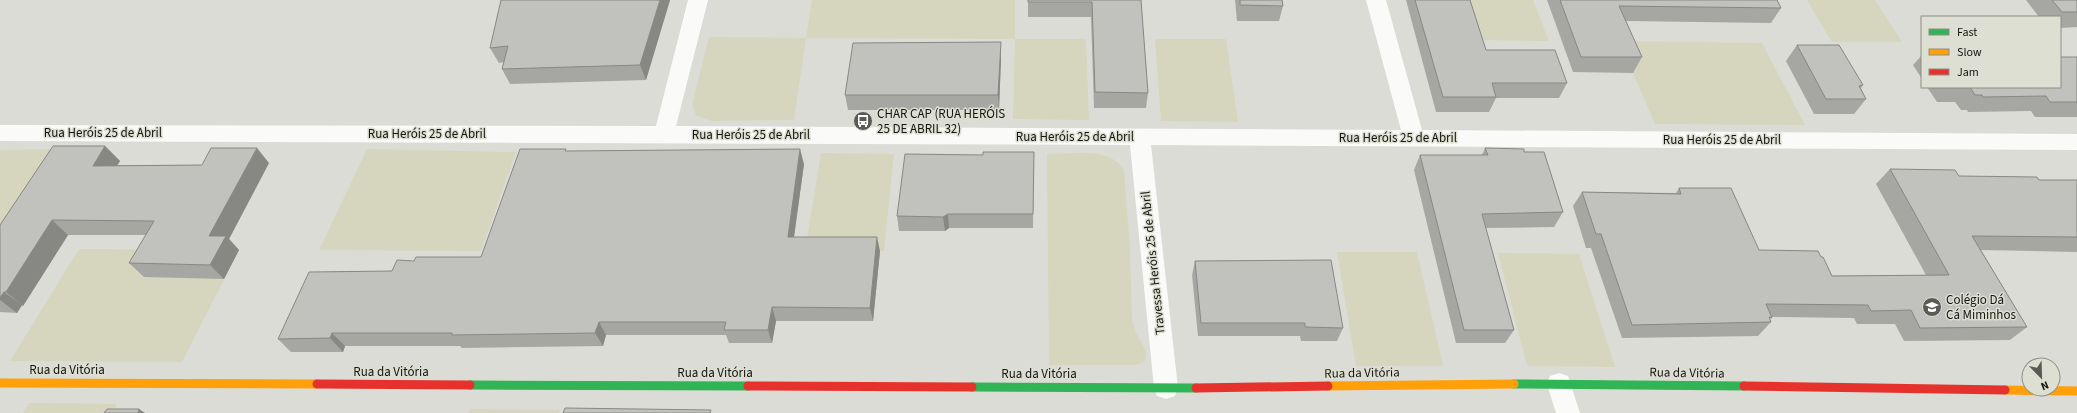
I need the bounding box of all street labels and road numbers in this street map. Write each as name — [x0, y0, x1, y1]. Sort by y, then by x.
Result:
street label: Rua Heróis 25 de Abril — [44, 124, 162, 142]
street label: Rua Heróis 25 de Abril — [368, 125, 486, 143]
street label: Rua Heróis 25 de Abril — [692, 126, 810, 144]
street label: Rua Heróis 25 de Abril — [1016, 128, 1134, 146]
street label: Rua Heróis 25 de Abril — [1339, 129, 1457, 147]
street label: Rua Heróis 25 de Abril — [1663, 131, 1781, 149]
street label: Travessa Heróis 25 de Abril — [1137, 190, 1169, 336]
street label: Rua da Vitória — [29, 361, 105, 379]
street label: Rua da Vitória — [353, 363, 429, 381]
street label: Rua da Vitória — [1324, 363, 1400, 383]
street label: Rua da Vitória — [1649, 363, 1725, 383]
street label: Rua da Vitória — [677, 364, 753, 382]
street label: Rua da Vitória — [1001, 365, 1077, 383]

